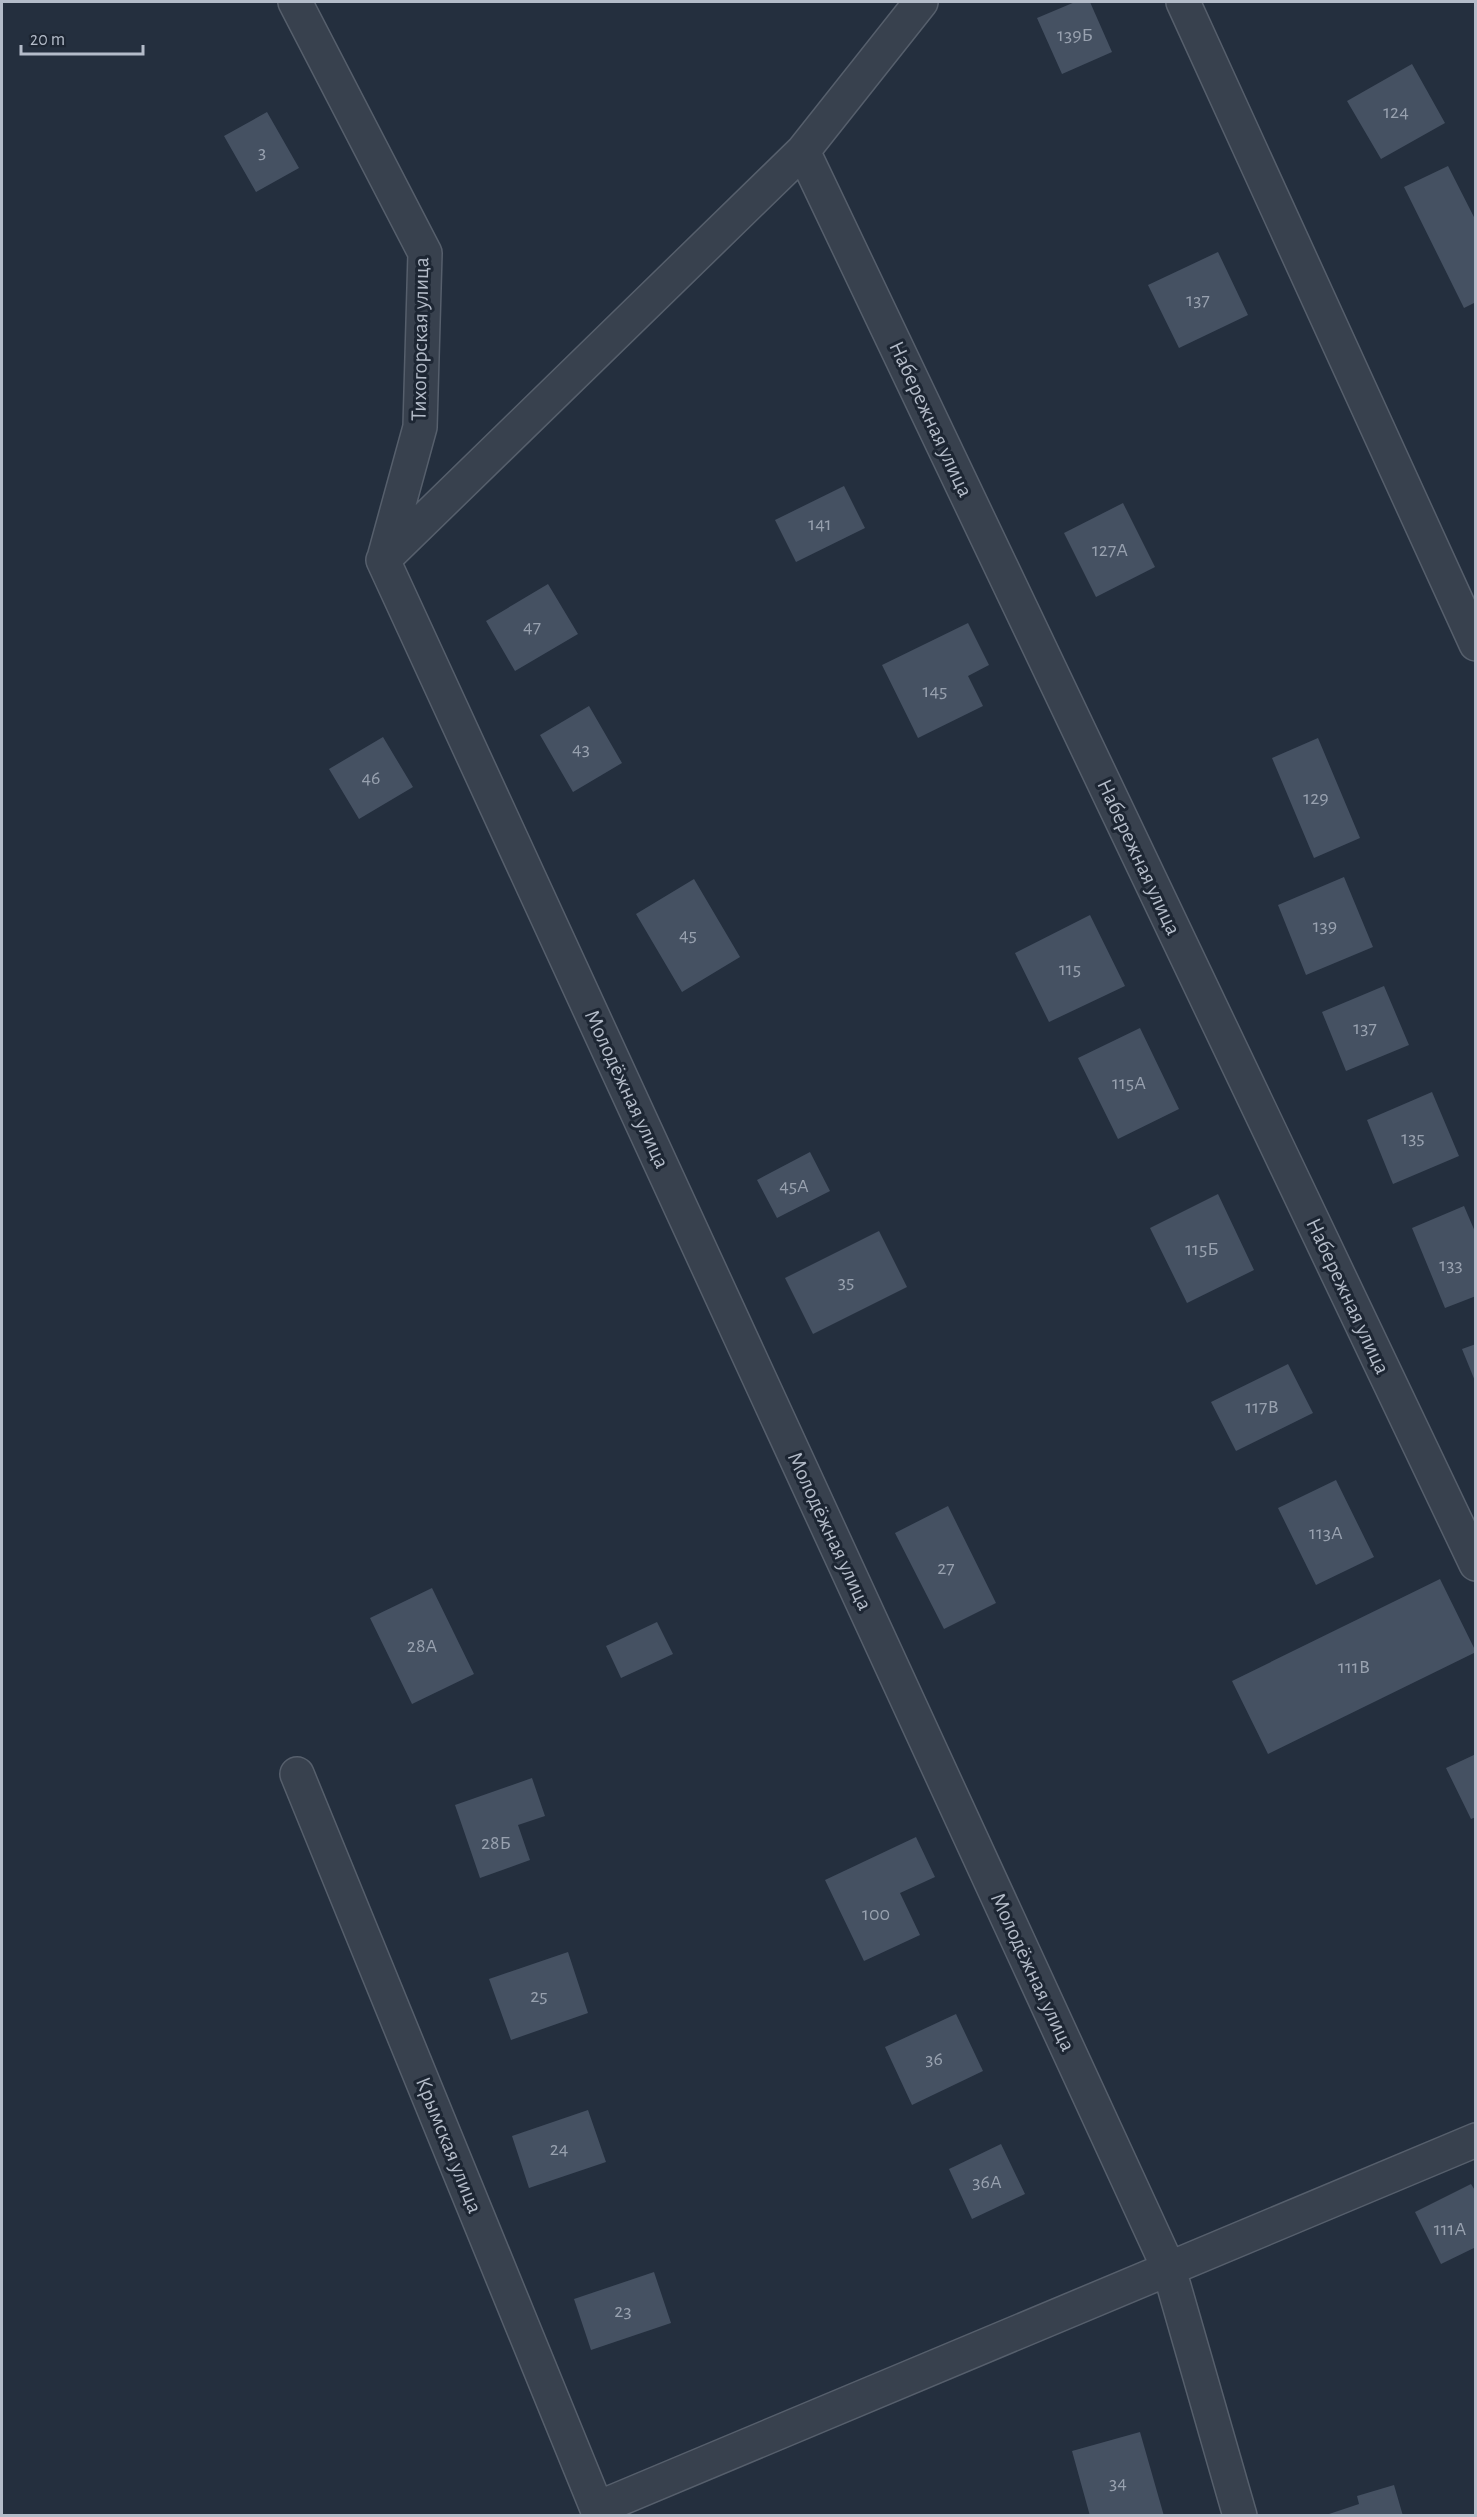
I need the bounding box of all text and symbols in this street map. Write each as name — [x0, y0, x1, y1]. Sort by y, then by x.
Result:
scale bar — [21, 18, 142, 56]
house number: 139Б — [1057, 25, 1093, 45]
text: 20 m — [30, 31, 65, 49]
house number: 124 — [1383, 102, 1409, 122]
house number: 3 — [258, 142, 266, 162]
street label: Тихогорская улица — [408, 257, 432, 421]
house number: 137 — [1186, 290, 1210, 310]
street label: Набережная улица — [885, 338, 977, 500]
house number: 141 — [808, 514, 832, 534]
house number: 127А — [1092, 540, 1128, 560]
house number: 47 — [523, 617, 541, 637]
house number: 145 — [923, 681, 947, 701]
house number: 43 — [572, 739, 590, 759]
house number: 46 — [361, 768, 381, 788]
street label: Набережная улица — [1093, 776, 1185, 938]
house number: 129 — [1303, 788, 1329, 808]
house number: 139 — [1313, 916, 1337, 936]
house number: 45 — [679, 925, 697, 945]
house number: 115 — [1059, 959, 1081, 979]
street label: Молодёжная улица — [581, 1006, 673, 1172]
house number: 137 — [1353, 1018, 1377, 1038]
house number: 115А — [1112, 1073, 1146, 1093]
house number: 135 — [1401, 1128, 1425, 1148]
house number: 45А — [779, 1176, 809, 1196]
street label: Набережная улица — [1302, 1215, 1394, 1377]
house number: 115Б — [1185, 1239, 1219, 1259]
house number: 133 — [1439, 1255, 1463, 1275]
house number: 35 — [838, 1272, 854, 1292]
house number: 117В — [1245, 1397, 1279, 1417]
street label: Молодёжная улица — [784, 1448, 876, 1614]
house number: 113А — [1309, 1523, 1343, 1543]
house number: 27 — [937, 1558, 955, 1578]
house number: 28А — [407, 1636, 437, 1656]
house number: 111В — [1338, 1657, 1370, 1677]
house number: 28Б — [481, 1833, 511, 1853]
street label: Молодёжная улица — [987, 1889, 1079, 2055]
house number: 100 — [862, 1904, 890, 1924]
house number: 25 — [530, 1986, 548, 2006]
house number: 36 — [925, 2049, 943, 2069]
street label: Крымская улица — [412, 2074, 486, 2216]
house number: 24 — [550, 2139, 568, 2159]
house number: 36А — [972, 2172, 1002, 2192]
house number: 111А — [1434, 2219, 1466, 2239]
house number: 23 — [614, 2301, 632, 2321]
house number: 34 — [1109, 2473, 1127, 2493]

